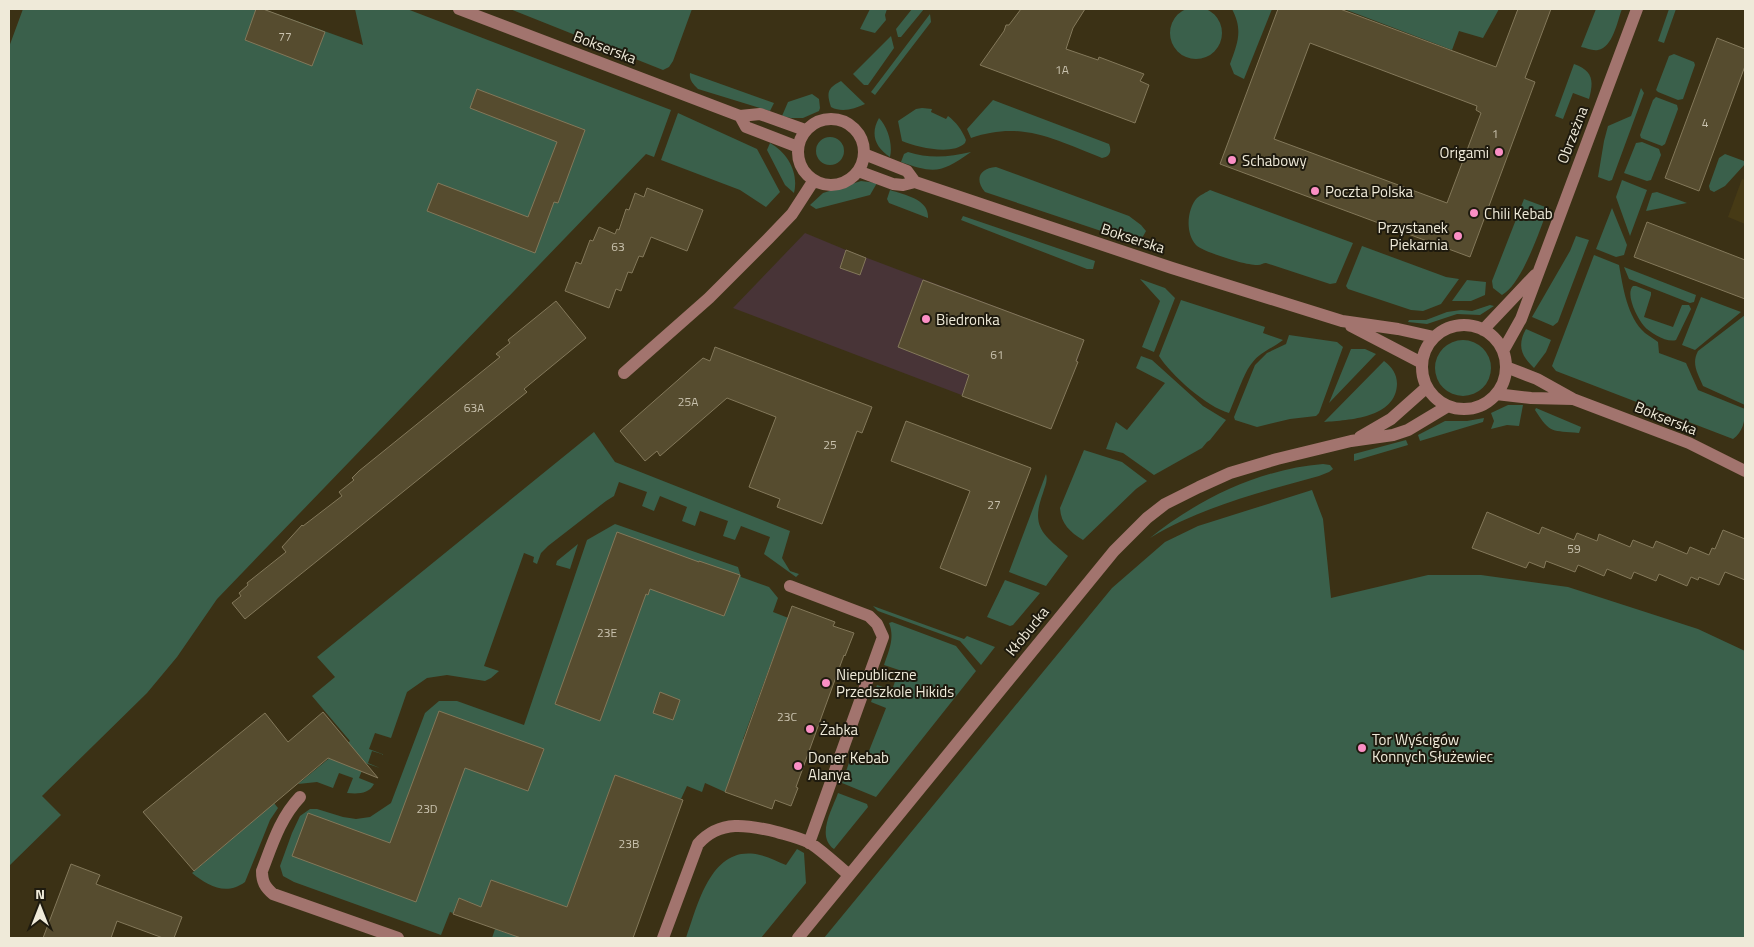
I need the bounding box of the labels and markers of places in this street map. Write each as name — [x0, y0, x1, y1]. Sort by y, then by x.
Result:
place label: Origami — [1440, 141, 1489, 164]
marker: Origami — [1493, 146, 1505, 158]
place label: Schabowy — [1242, 149, 1307, 172]
marker: Schabowy — [1226, 154, 1238, 166]
place label: Poczta Polska — [1325, 180, 1414, 203]
marker: Poczta Polska — [1309, 185, 1321, 197]
place label: Chili Kebab — [1484, 202, 1553, 225]
marker: Chili Kebab — [1468, 207, 1480, 219]
place label: Przystanek Piekarnia — [1377, 216, 1448, 256]
marker: Przystanek Piekarnia — [1452, 230, 1464, 242]
place label: Biedronka — [936, 308, 1000, 331]
marker: Biedronka — [920, 313, 932, 325]
place label: Niepubliczne Przedszkole Hikids — [836, 663, 954, 703]
marker: Niepubliczne Przedszkole Hikids — [820, 677, 832, 689]
place label: Żabka — [820, 718, 859, 741]
marker: Żabka — [804, 723, 816, 735]
place label: Tor Wyścigów Konnych Służewiec — [1372, 728, 1493, 768]
marker: Tor Wyścigów Konnych Służewiec — [1356, 742, 1368, 754]
place label: Doner Kebab Alanya — [808, 746, 889, 786]
marker: Doner Kebab Alanya — [792, 760, 804, 772]

